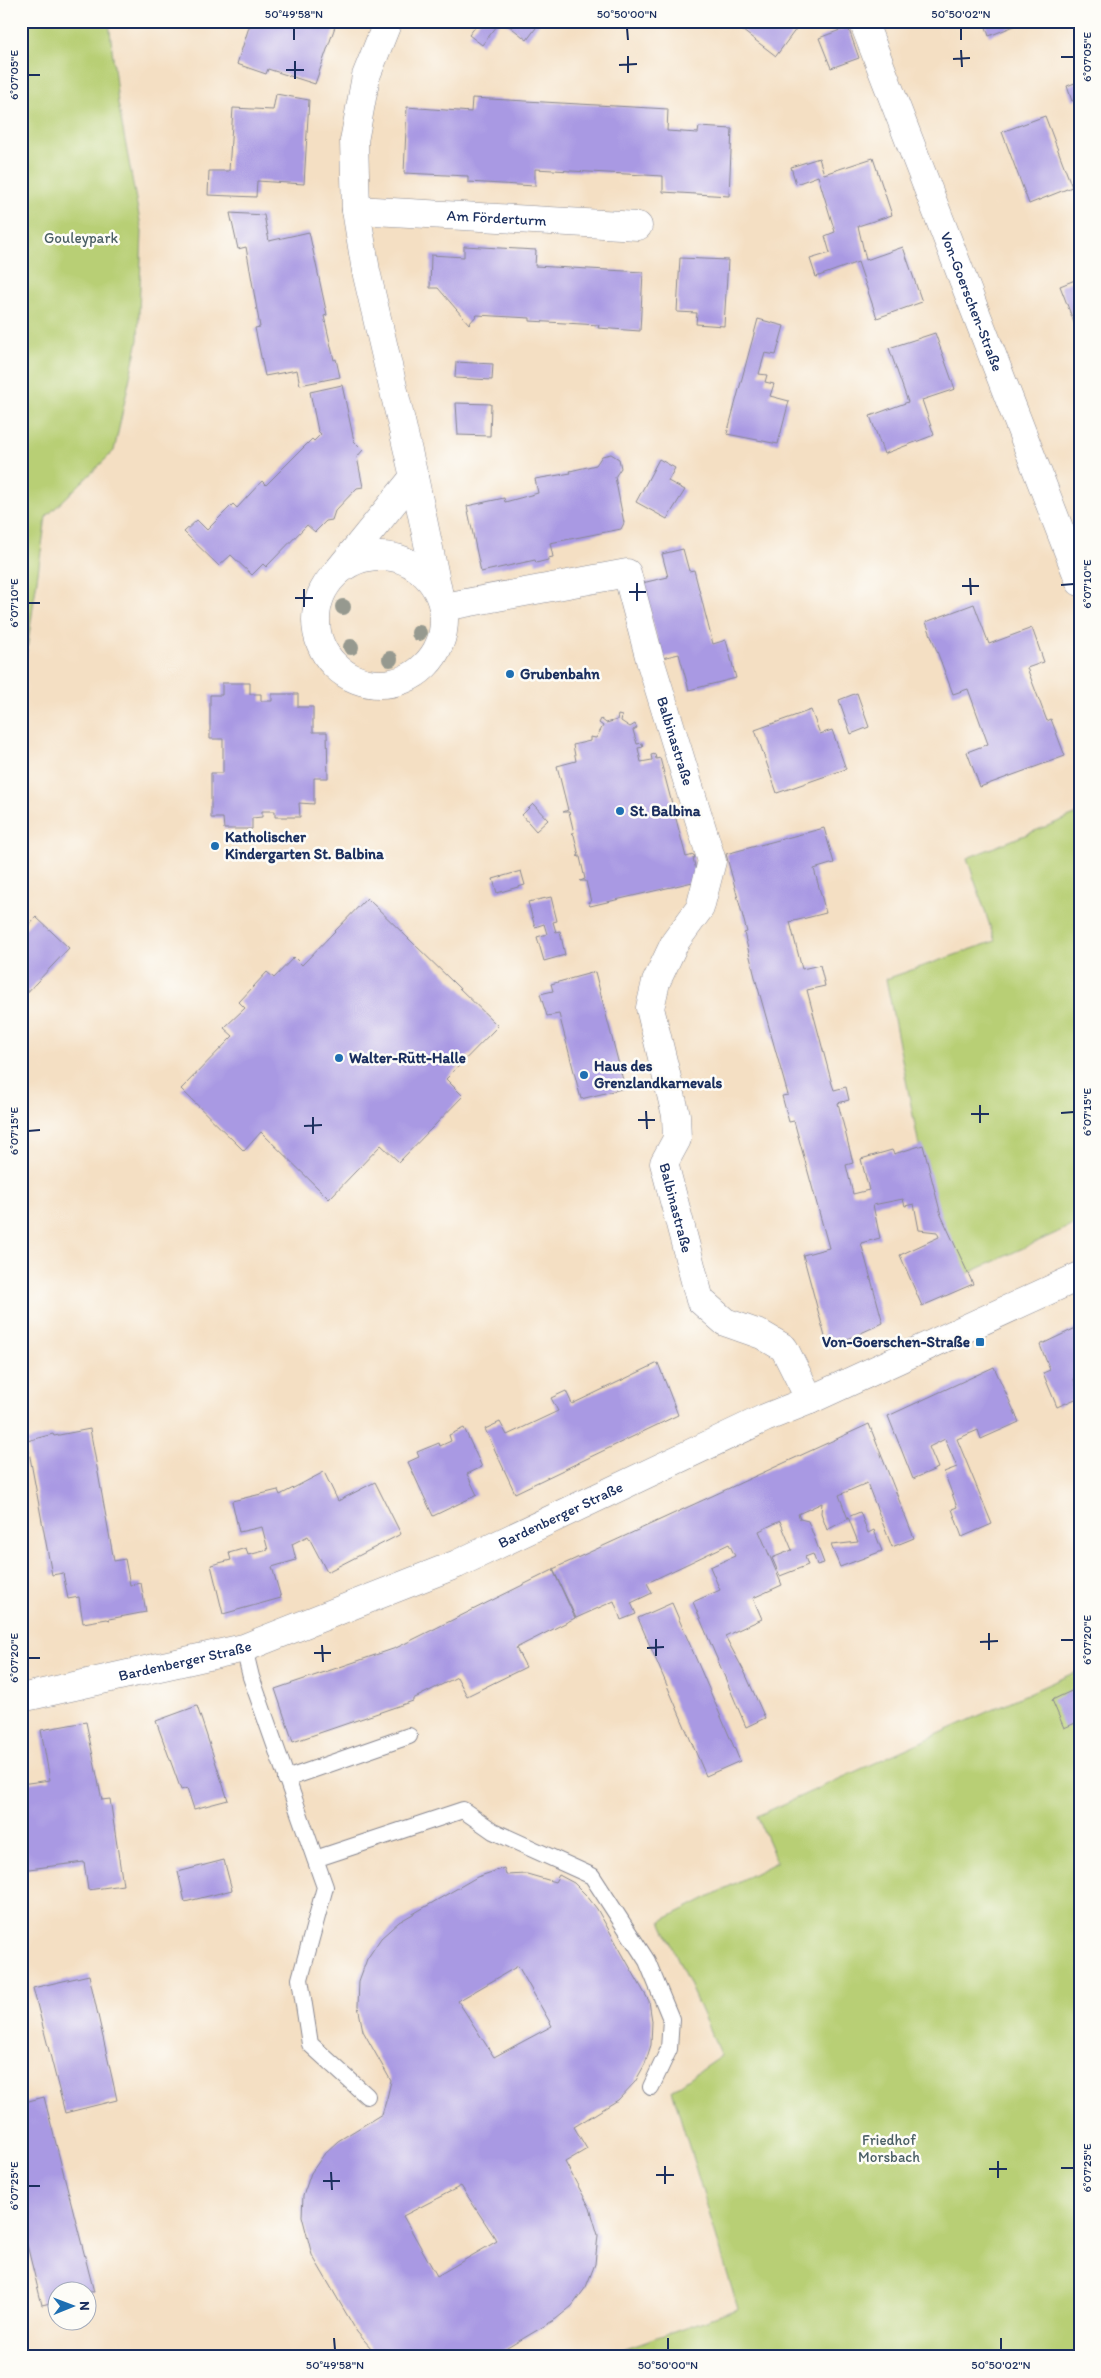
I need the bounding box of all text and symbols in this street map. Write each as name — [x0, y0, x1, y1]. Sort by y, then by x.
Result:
text: 50°49'58"N — [265, 7, 323, 21]
text: 50°50'00"N — [597, 7, 657, 21]
text: 50°50'02"N — [931, 7, 991, 21]
text: 6°07'05"E — [1080, 32, 1094, 82]
text: 6°07'05"E — [7, 50, 21, 100]
street label: Am Förderturm — [446, 206, 548, 230]
park label: Gouleypark — [44, 229, 118, 247]
street label: Von-Goerschen-Straße — [936, 229, 1007, 374]
text: 6°07'10"E — [1080, 559, 1094, 609]
text: 6°07'10"E — [7, 578, 21, 628]
place label: Grubenbahn — [520, 665, 600, 683]
marker: Grubenbahn — [504, 668, 516, 680]
street label: Balbinastraße — [653, 694, 697, 788]
place label: St. Balbina — [630, 802, 701, 820]
marker: St. Balbina — [614, 805, 626, 817]
place label: Katholischer Kindergarten St. Balbina — [225, 828, 384, 864]
marker: Katholischer Kindergarten St. Balbina — [209, 840, 221, 852]
place label: Walter-Rütt-Halle — [349, 1049, 466, 1067]
marker: Walter-Rütt-Halle — [333, 1052, 345, 1064]
place label: Haus des Grenzlandkarnevals — [594, 1057, 723, 1092]
marker: Haus des Grenzlandkarnevals — [578, 1069, 590, 1081]
text: 6°07'15"E — [1080, 1087, 1094, 1136]
text: 6°07'15"E — [7, 1106, 21, 1155]
street label: Balbinastraße — [655, 1161, 696, 1255]
place label: Von-Goerschen-Straße — [822, 1333, 970, 1351]
marker: Von-Goerschen-Straße — [974, 1336, 986, 1348]
street label: Bardenberger Straße — [495, 1478, 626, 1552]
text: 6°07'20"E — [1080, 1615, 1094, 1665]
text: 6°07'20"E — [7, 1633, 21, 1683]
street label: Bardenberger Straße — [117, 1637, 254, 1685]
park label: Friedhof Morsbach — [858, 2131, 920, 2166]
text: 6°07'25"E — [1080, 2143, 1094, 2193]
text: 6°07'25"E — [7, 2161, 21, 2211]
north arrow — [48, 2280, 98, 2330]
text: N — [76, 2301, 93, 2311]
text: 50°49'58"N — [306, 2358, 364, 2372]
text: 50°50'00"N — [638, 2358, 698, 2372]
text: 50°50'02"N — [971, 2358, 1031, 2372]

